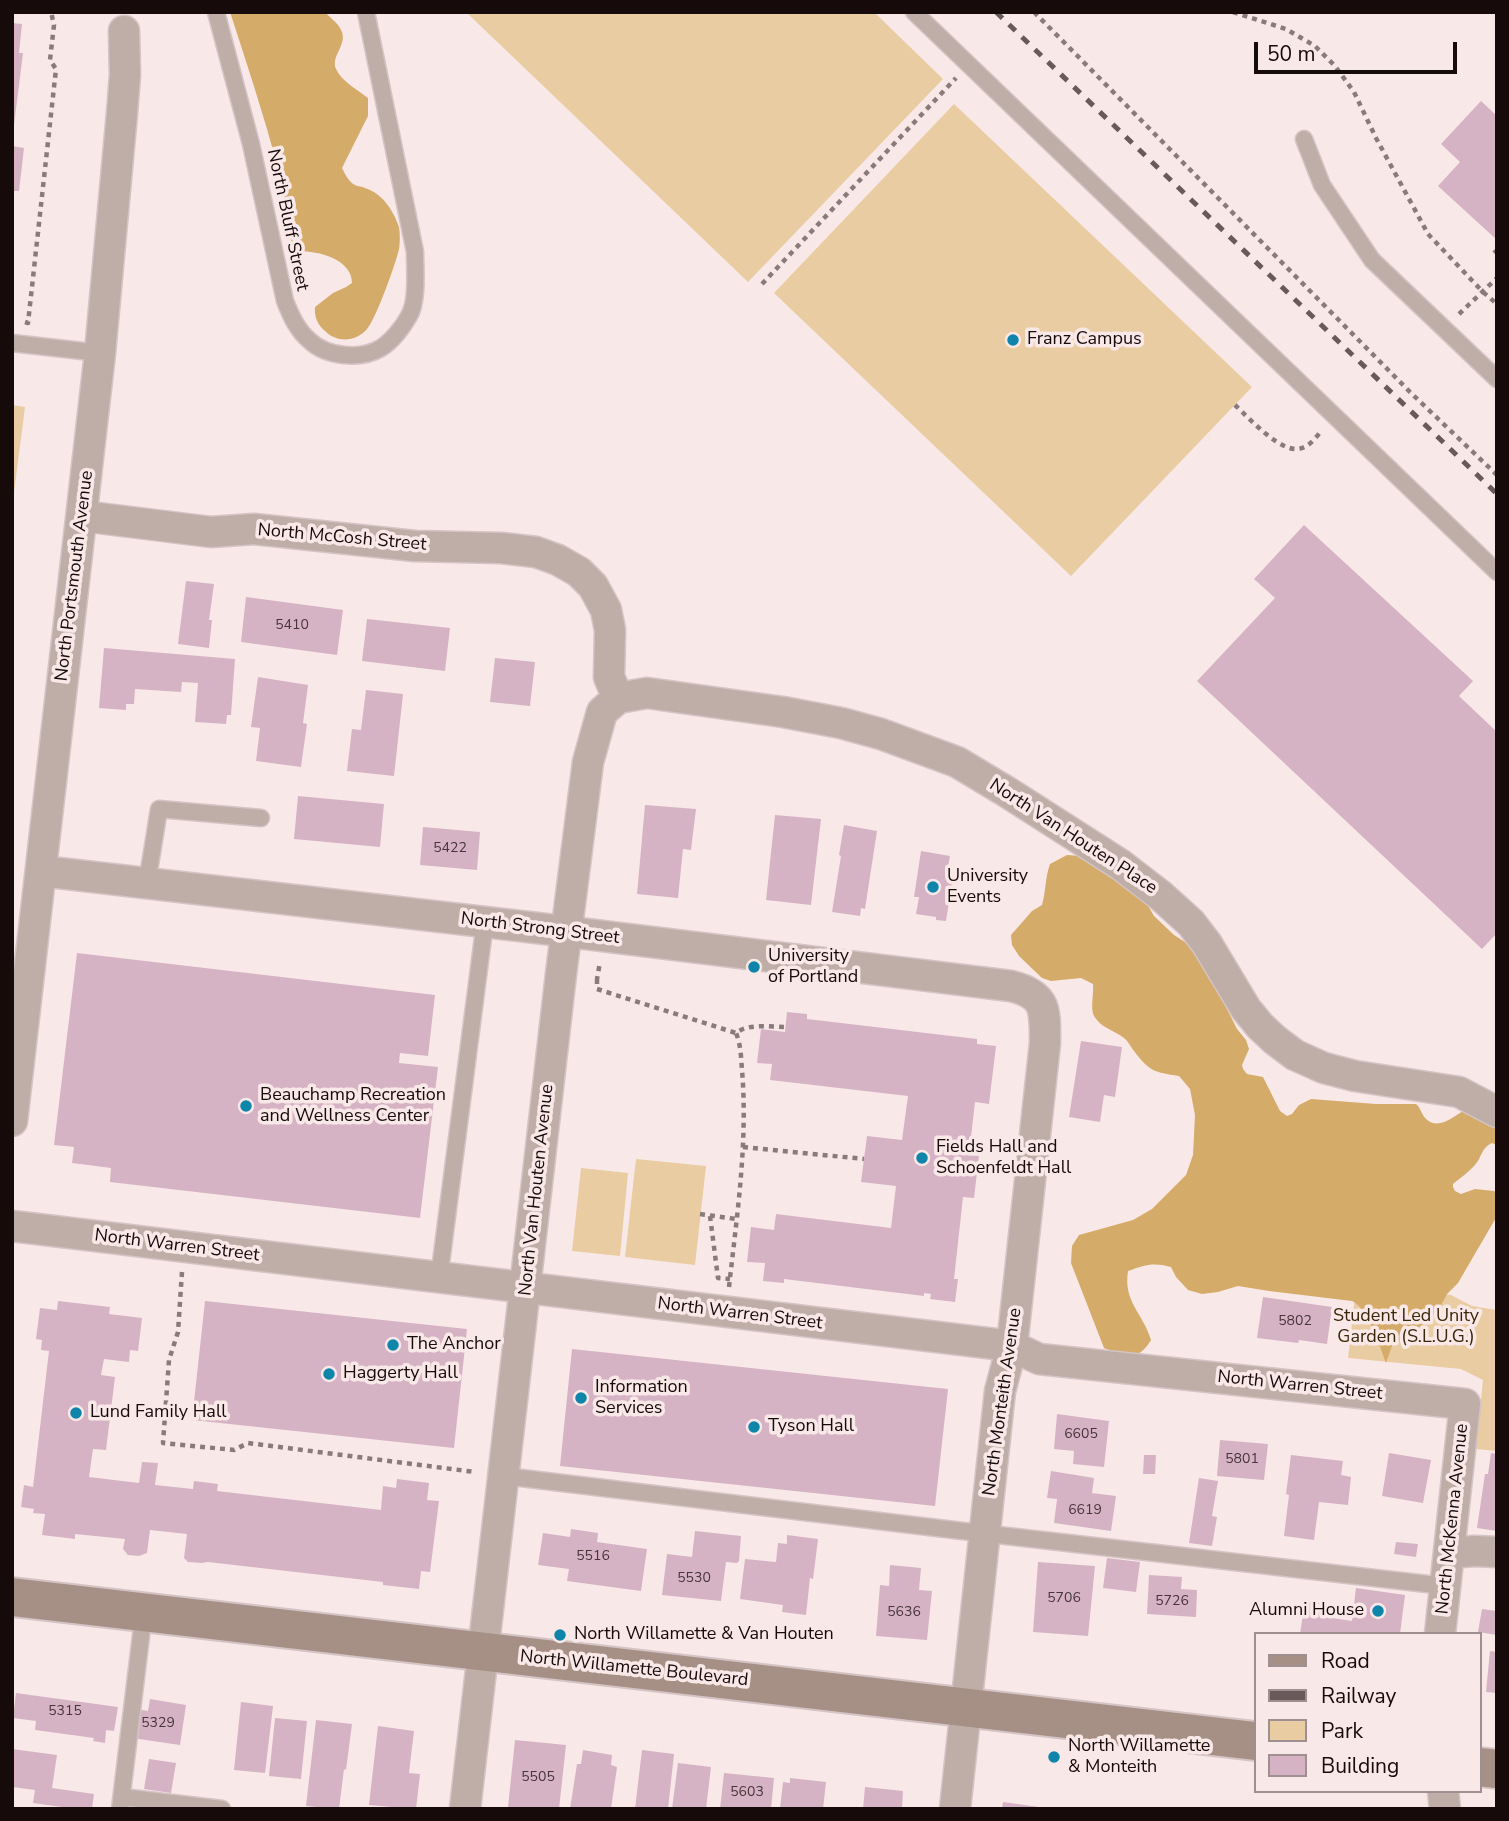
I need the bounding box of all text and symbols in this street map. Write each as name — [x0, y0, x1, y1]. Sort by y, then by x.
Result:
scale bar — [1257, 28, 1460, 72]
text: 50 m — [1267, 40, 1316, 68]
street label: North Bluff Street — [261, 147, 313, 293]
place label: Franz Campus — [1027, 329, 1142, 351]
marker: Franz Campus — [1005, 332, 1021, 348]
street label: North Portsmouth Avenue — [51, 469, 99, 683]
street label: North McCosh Street — [257, 520, 427, 556]
house number: 5410 — [275, 618, 309, 634]
street label: North Van Houten Place — [985, 775, 1161, 899]
house number: 5422 — [433, 841, 467, 857]
place label: University Events — [947, 866, 1028, 908]
marker: University Events — [925, 879, 941, 895]
street label: North Strong Street — [459, 909, 621, 949]
place label: University of Portland — [768, 946, 858, 988]
marker: University of Portland — [746, 959, 762, 975]
street label: North Van Houten Avenue — [515, 1083, 559, 1297]
place label: Beauchamp Recreation and Wellness Center — [260, 1085, 446, 1128]
marker: Beauchamp Recreation and Wellness Center — [238, 1098, 254, 1114]
place label: Fields Hall and Schoenfeldt Hall — [936, 1137, 1071, 1180]
marker: Fields Hall and Schoenfeldt Hall — [914, 1150, 930, 1166]
street label: North Warren Street — [93, 1225, 261, 1267]
street label: North Warren Street — [656, 1293, 824, 1335]
park label: Student Led Unity Garden (S.L.U.G.) — [1333, 1306, 1479, 1348]
street label: North Monteith Avenue — [979, 1307, 1027, 1497]
house number: 5802 — [1278, 1314, 1312, 1330]
place label: The Anchor — [407, 1334, 501, 1356]
marker: The Anchor — [385, 1337, 401, 1353]
place label: Haggerty Hall — [343, 1363, 458, 1385]
marker: Haggerty Hall — [321, 1366, 337, 1382]
street label: North Warren Street — [1216, 1367, 1384, 1405]
place label: Information Services — [595, 1377, 688, 1420]
marker: Information Services — [573, 1390, 589, 1406]
place label: Lund Family Hall — [90, 1402, 227, 1424]
marker: Lund Family Hall — [68, 1405, 84, 1421]
place label: Tyson Hall — [768, 1416, 854, 1438]
marker: Tyson Hall — [746, 1419, 762, 1435]
street label: North McKenna Avenue — [1432, 1423, 1474, 1615]
house number: 6605 — [1064, 1427, 1098, 1443]
house number: 5801 — [1225, 1452, 1259, 1468]
house number: 6619 — [1068, 1503, 1102, 1519]
house number: 5516 — [576, 1549, 610, 1565]
house number: 5530 — [677, 1571, 711, 1587]
house number: 5706 — [1047, 1591, 1081, 1607]
house number: 5726 — [1155, 1594, 1189, 1610]
place label: Alumni House — [1249, 1600, 1364, 1622]
marker: Alumni House — [1370, 1603, 1386, 1619]
house number: 5636 — [887, 1605, 921, 1621]
place label: North Willamette & Van Houten — [574, 1624, 834, 1646]
marker: North Willamette & Van Houten — [552, 1627, 568, 1643]
legend — [1254, 1632, 1481, 1793]
street label: North Willamette Boulevard — [519, 1646, 749, 1692]
text: Road — [1321, 1647, 1370, 1675]
text: Railway — [1321, 1682, 1396, 1710]
house number: 5315 — [48, 1704, 82, 1720]
house number: 5329 — [141, 1716, 175, 1732]
text: Park — [1321, 1717, 1363, 1745]
place label: North Willamette & Monteith — [1068, 1736, 1210, 1778]
marker: North Willamette & Monteith — [1046, 1749, 1062, 1765]
text: Building — [1321, 1752, 1399, 1780]
house number: 5505 — [521, 1770, 555, 1786]
house number: 5603 — [730, 1785, 764, 1801]

